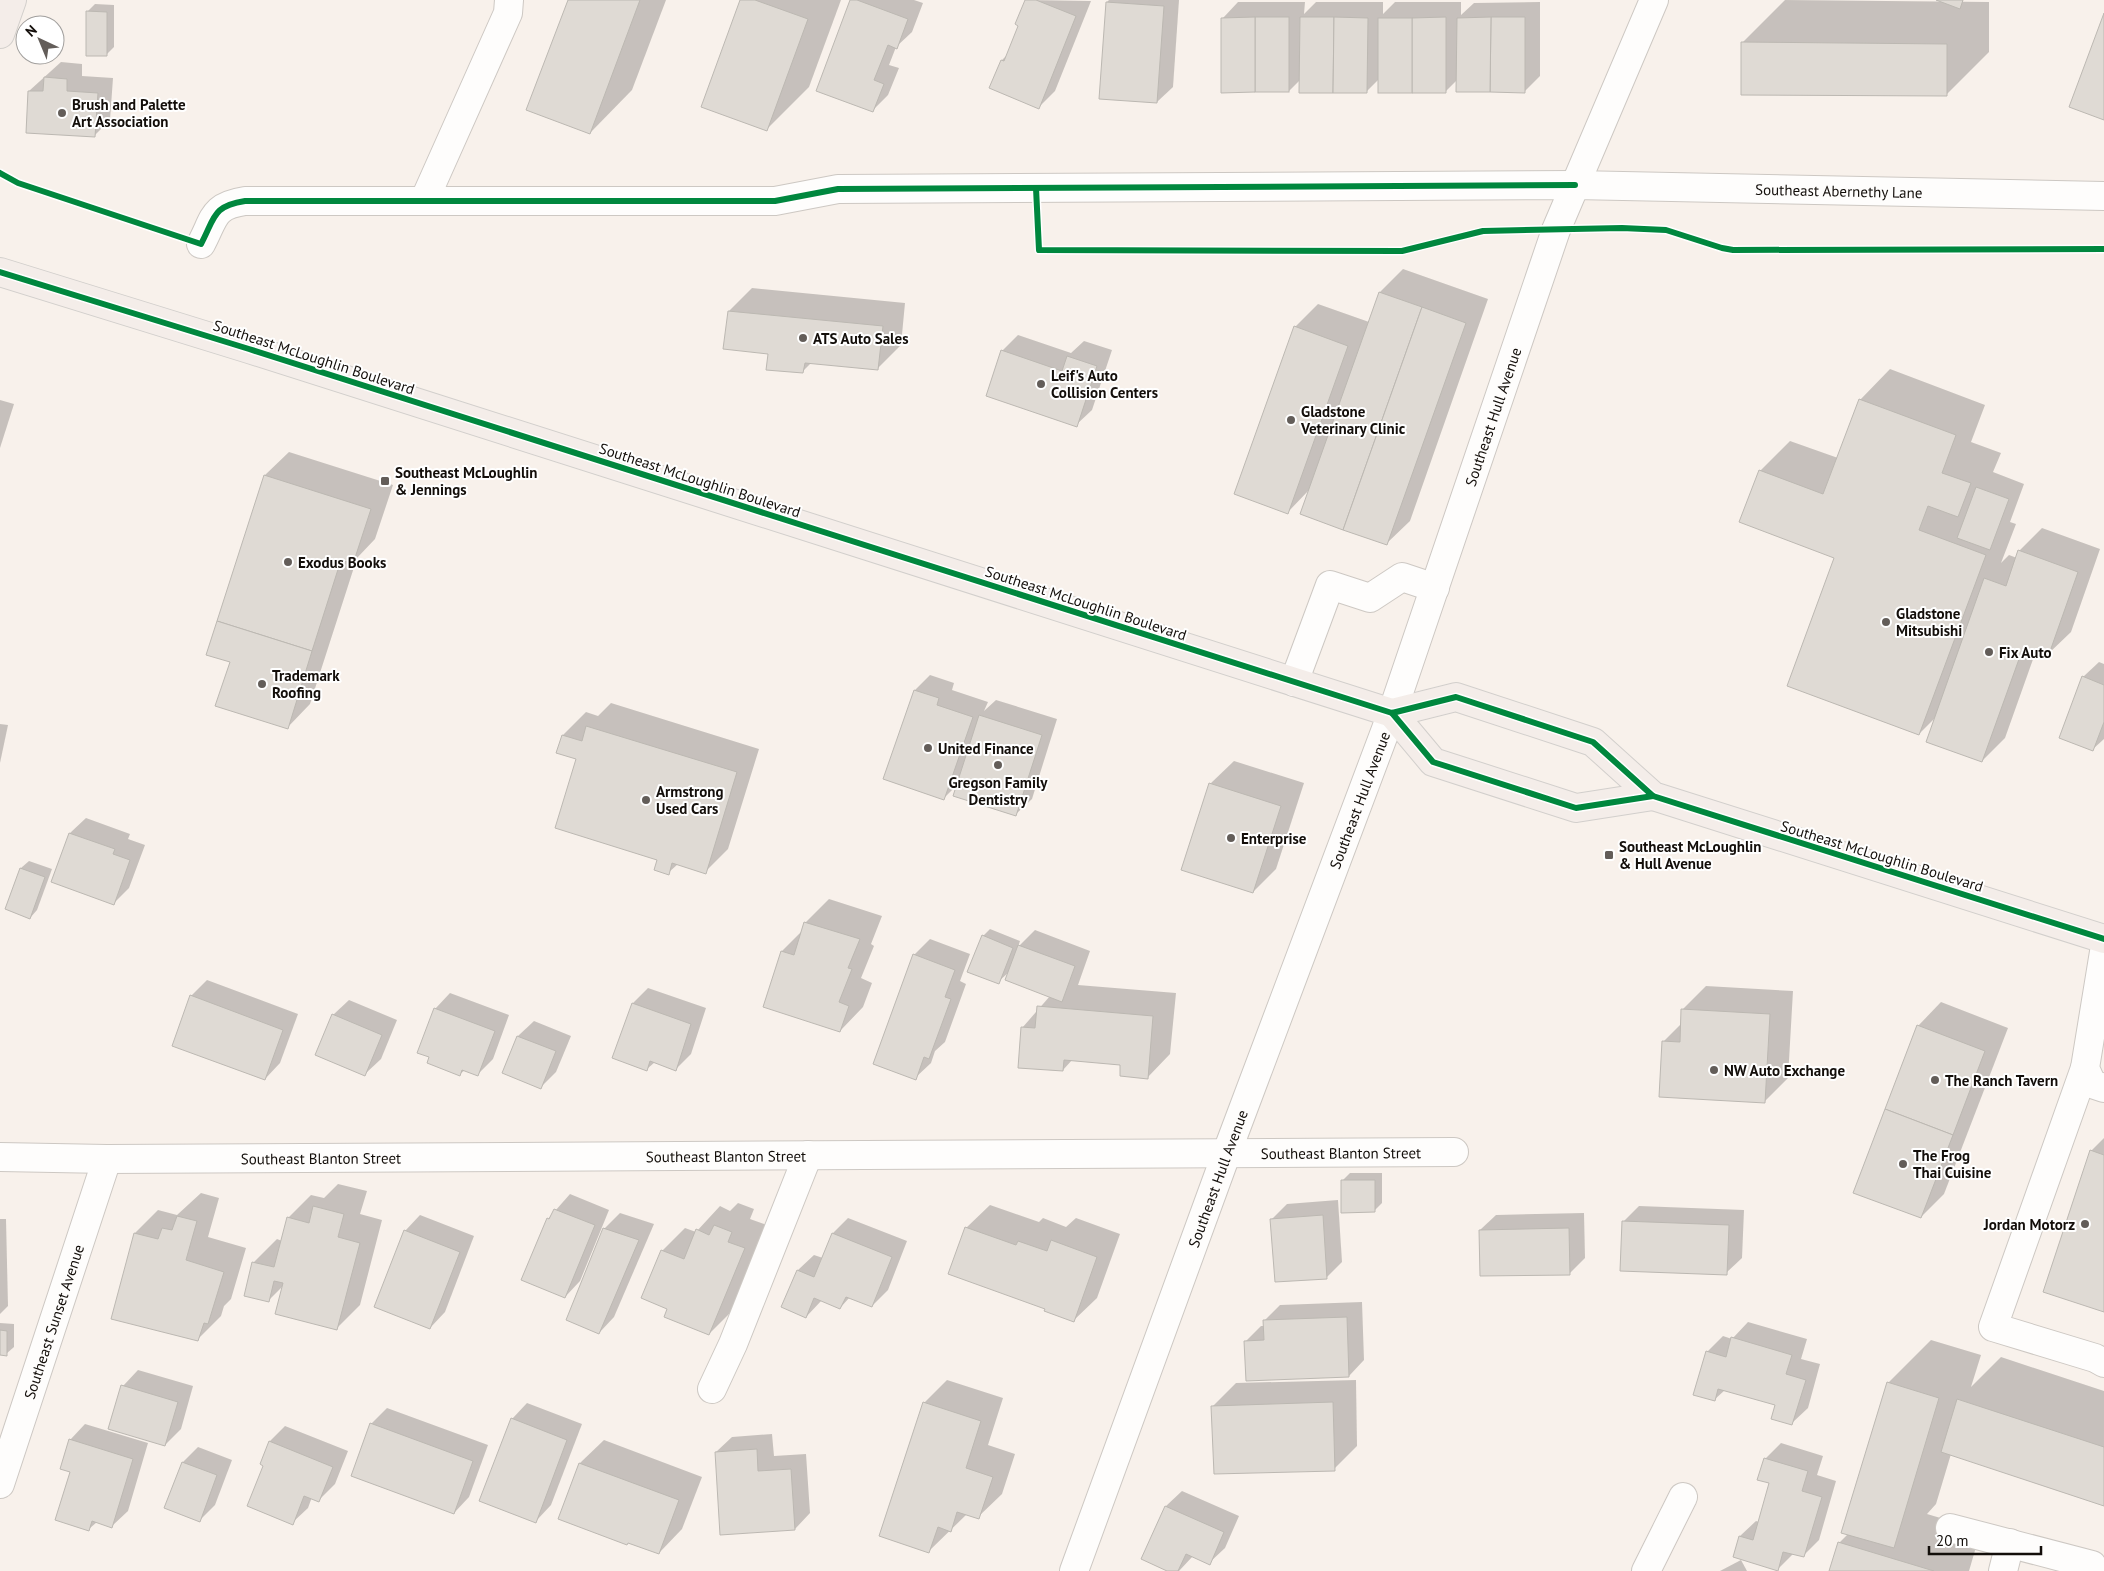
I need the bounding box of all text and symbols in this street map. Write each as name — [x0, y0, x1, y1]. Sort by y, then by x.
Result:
north arrow — [15, 15, 65, 65]
text: N — [21, 21, 41, 40]
place label: Brush and Palette Art Association — [72, 95, 186, 131]
marker: Brush and Palette Art Association — [56, 107, 68, 119]
street label: Southeast Abernethy Lane — [1755, 179, 1923, 202]
street label: Southeast McLoughlin Boulevard — [211, 315, 417, 399]
place label: ATS Auto Sales — [813, 329, 908, 348]
marker: ATS Auto Sales — [797, 332, 809, 344]
street label: Southeast Hull Avenue — [1460, 345, 1525, 489]
place label: Leif's Auto Collision Centers — [1051, 366, 1158, 402]
marker: Leif's Auto Collision Centers — [1035, 378, 1047, 390]
place label: Gladstone Veterinary Clinic — [1300, 402, 1406, 438]
marker: Gladstone Veterinary Clinic — [1285, 414, 1297, 426]
street label: Southeast McLoughlin Boulevard — [597, 438, 803, 522]
place label: Southeast McLoughlin & Jennings — [395, 463, 538, 499]
marker: Southeast McLoughlin & Jennings — [379, 475, 391, 487]
place label: Exodus Books — [298, 553, 386, 572]
marker: Exodus Books — [282, 556, 294, 568]
street label: Southeast McLoughlin Boulevard — [983, 561, 1189, 645]
place label: Gladstone Mitsubishi — [1896, 604, 1962, 640]
marker: Gladstone Mitsubishi — [1880, 616, 1892, 628]
place label: Fix Auto — [1999, 643, 2052, 662]
marker: Fix Auto — [1983, 646, 1995, 658]
place label: Trademark Roofing — [272, 666, 340, 702]
marker: Trademark Roofing — [256, 678, 268, 690]
street label: Southeast Hull Avenue — [1325, 729, 1394, 871]
place label: United Finance — [938, 739, 1034, 758]
marker: United Finance — [922, 742, 934, 754]
marker: Gregson Family Dentistry — [992, 759, 1004, 771]
place label: Gregson Family Dentistry — [948, 773, 1048, 809]
place label: Armstrong Used Cars — [656, 782, 724, 818]
marker: Armstrong Used Cars — [640, 794, 652, 806]
street label: Southeast McLoughlin Boulevard — [1778, 816, 1986, 896]
place label: Enterprise — [1241, 829, 1307, 848]
marker: Enterprise — [1225, 832, 1237, 844]
place label: Southeast McLoughlin & Hull Avenue — [1619, 837, 1762, 873]
marker: Southeast McLoughlin & Hull Avenue — [1603, 849, 1615, 861]
place label: NW Auto Exchange — [1724, 1061, 1845, 1080]
marker: NW Auto Exchange — [1708, 1064, 1720, 1076]
place label: The Ranch Tavern — [1945, 1071, 2058, 1090]
marker: The Ranch Tavern — [1929, 1074, 1941, 1086]
street label: Southeast Hull Avenue — [1184, 1107, 1252, 1250]
street label: Southeast Blanton Street — [1261, 1143, 1421, 1163]
street label: Southeast Blanton Street — [646, 1146, 806, 1166]
place label: The Frog Thai Cuisine — [1913, 1146, 1992, 1182]
street label: Southeast Blanton Street — [241, 1148, 401, 1168]
marker: The Frog Thai Cuisine — [1897, 1158, 1909, 1170]
place label: Jordan Motorz — [1983, 1215, 2075, 1234]
marker: Jordan Motorz — [2079, 1218, 2091, 1230]
street label: Southeast Sunset Avenue — [19, 1242, 88, 1401]
scale bar — [1929, 1524, 2042, 1556]
text: 20 m — [1936, 1531, 1969, 1550]

